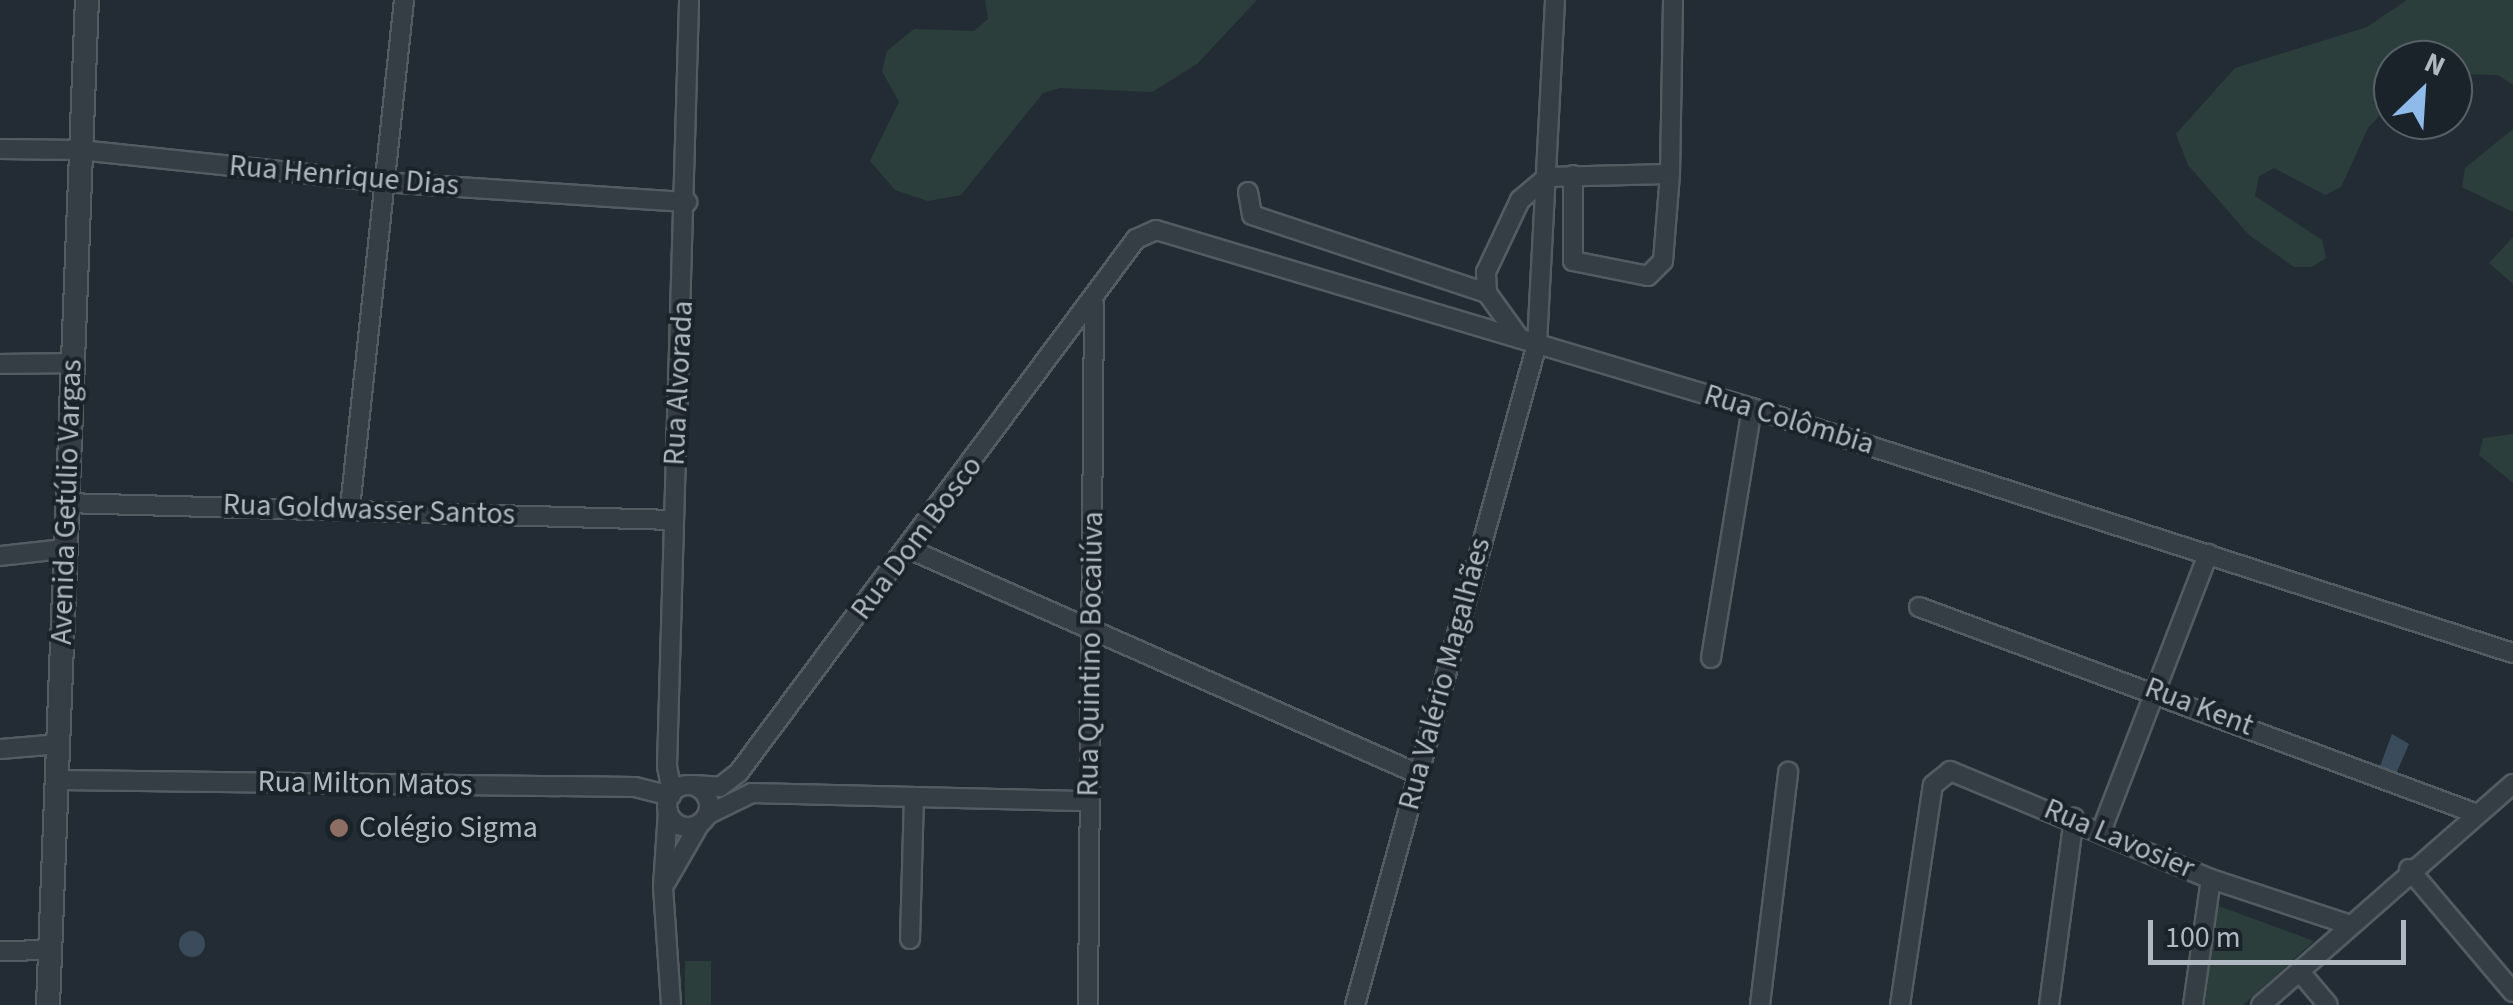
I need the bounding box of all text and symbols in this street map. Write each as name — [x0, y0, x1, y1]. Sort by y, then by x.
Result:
north arrow — [2373, 40, 2473, 140]
text: N — [2418, 43, 2452, 87]
street label: Rua Henrique Dias — [228, 148, 460, 204]
street label: Rua Alvorada — [657, 300, 701, 466]
street label: Avenida Getúlio Vargas — [44, 359, 90, 645]
street label: Rua Colômbia — [1700, 377, 1878, 463]
street label: Rua Dom Bosco — [844, 449, 990, 627]
street label: Rua Goldwasser Santos — [222, 487, 516, 533]
street label: Rua Quintino Bocaiúva — [1071, 511, 1111, 797]
street label: Rua Valério Magalhães — [1391, 534, 1499, 814]
street label: Rua Kent — [2140, 670, 2258, 744]
street label: Rua Milton Matos — [257, 764, 473, 804]
street label: Rua Lavosier — [2039, 791, 2199, 887]
place label: Colégio Sigma — [359, 810, 538, 846]
marker: Colégio Sigma — [328, 817, 350, 839]
scale bar — [2153, 900, 2410, 962]
text: 100 m — [2165, 916, 2241, 959]

